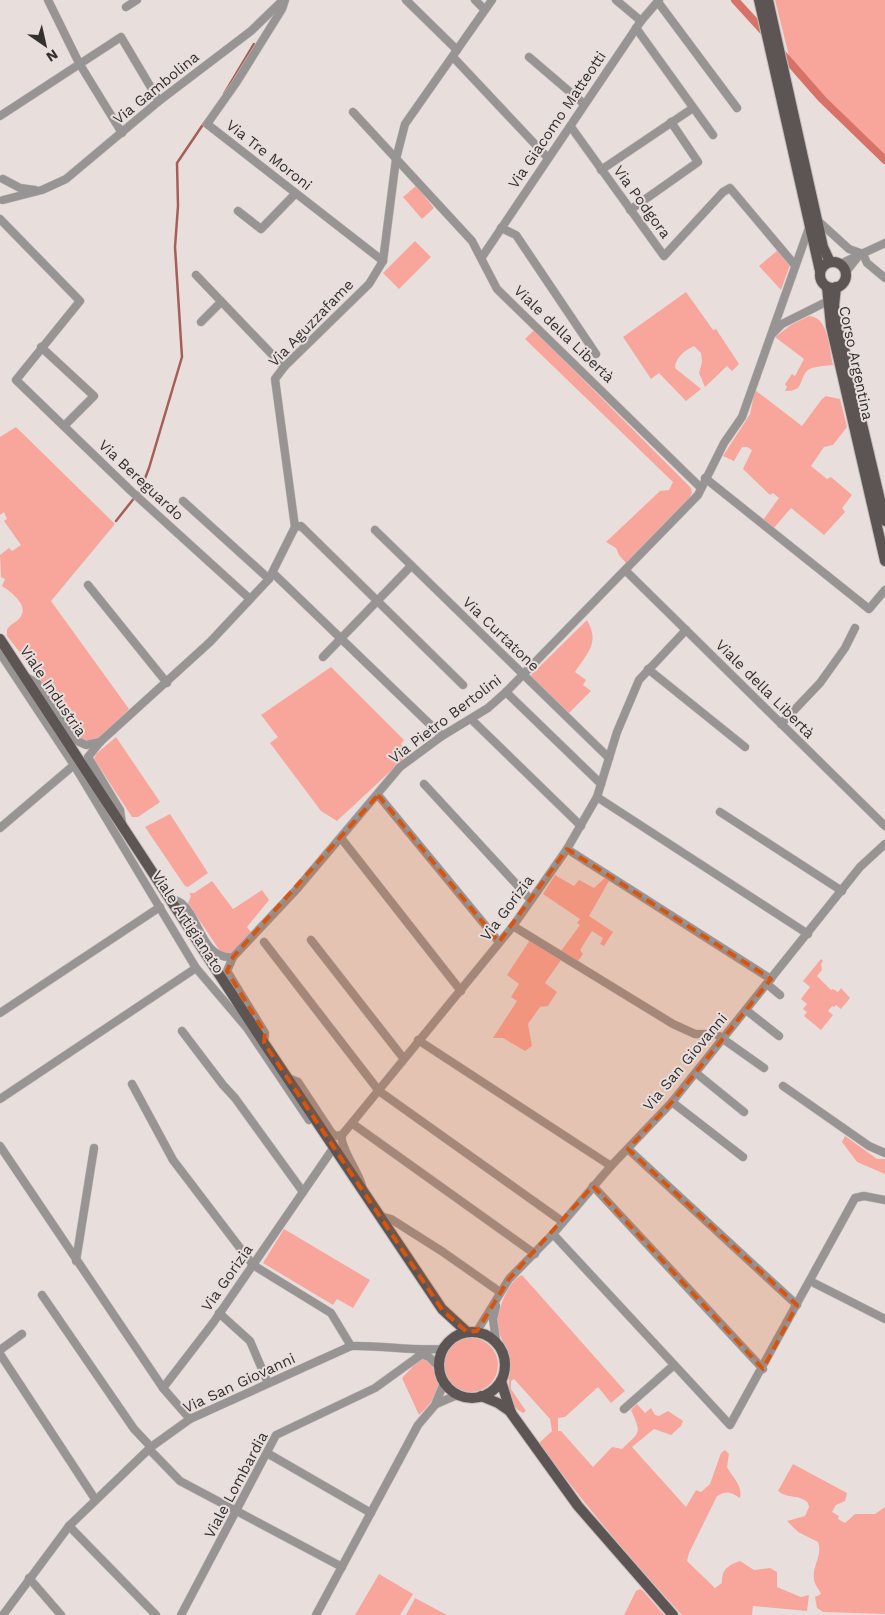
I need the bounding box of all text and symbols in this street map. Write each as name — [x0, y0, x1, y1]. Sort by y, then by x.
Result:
north arrow — [20, 20, 70, 70]
text: N — [43, 46, 61, 65]
street label: Via Gambolina — [109, 48, 203, 128]
street label: Via Giacomo Matteotti — [504, 48, 610, 192]
street label: Via Tre Moroni — [222, 116, 316, 194]
street label: Via Podgora — [610, 162, 675, 242]
street label: Via Aguzzafame — [265, 275, 357, 371]
street label: Viale della Libertà — [510, 281, 618, 387]
street label: Corso Argentina — [835, 304, 877, 422]
street label: Via Bereguardo — [95, 436, 187, 524]
street label: Via Curtatone — [459, 593, 543, 675]
street label: Viale della Libertà — [712, 636, 819, 743]
street label: Viale Industria — [16, 642, 90, 740]
street label: Via Pietro Bertolini — [385, 671, 505, 767]
street label: Viale Artigianato — [148, 867, 228, 977]
street label: Via Gorizia — [477, 871, 538, 944]
street label: Via San Giovanni — [639, 1010, 731, 1114]
street label: Via Gorizia — [197, 1241, 257, 1315]
street label: Via San Giovanni — [180, 1349, 298, 1417]
street label: Viale Lombardia — [200, 1428, 272, 1541]

